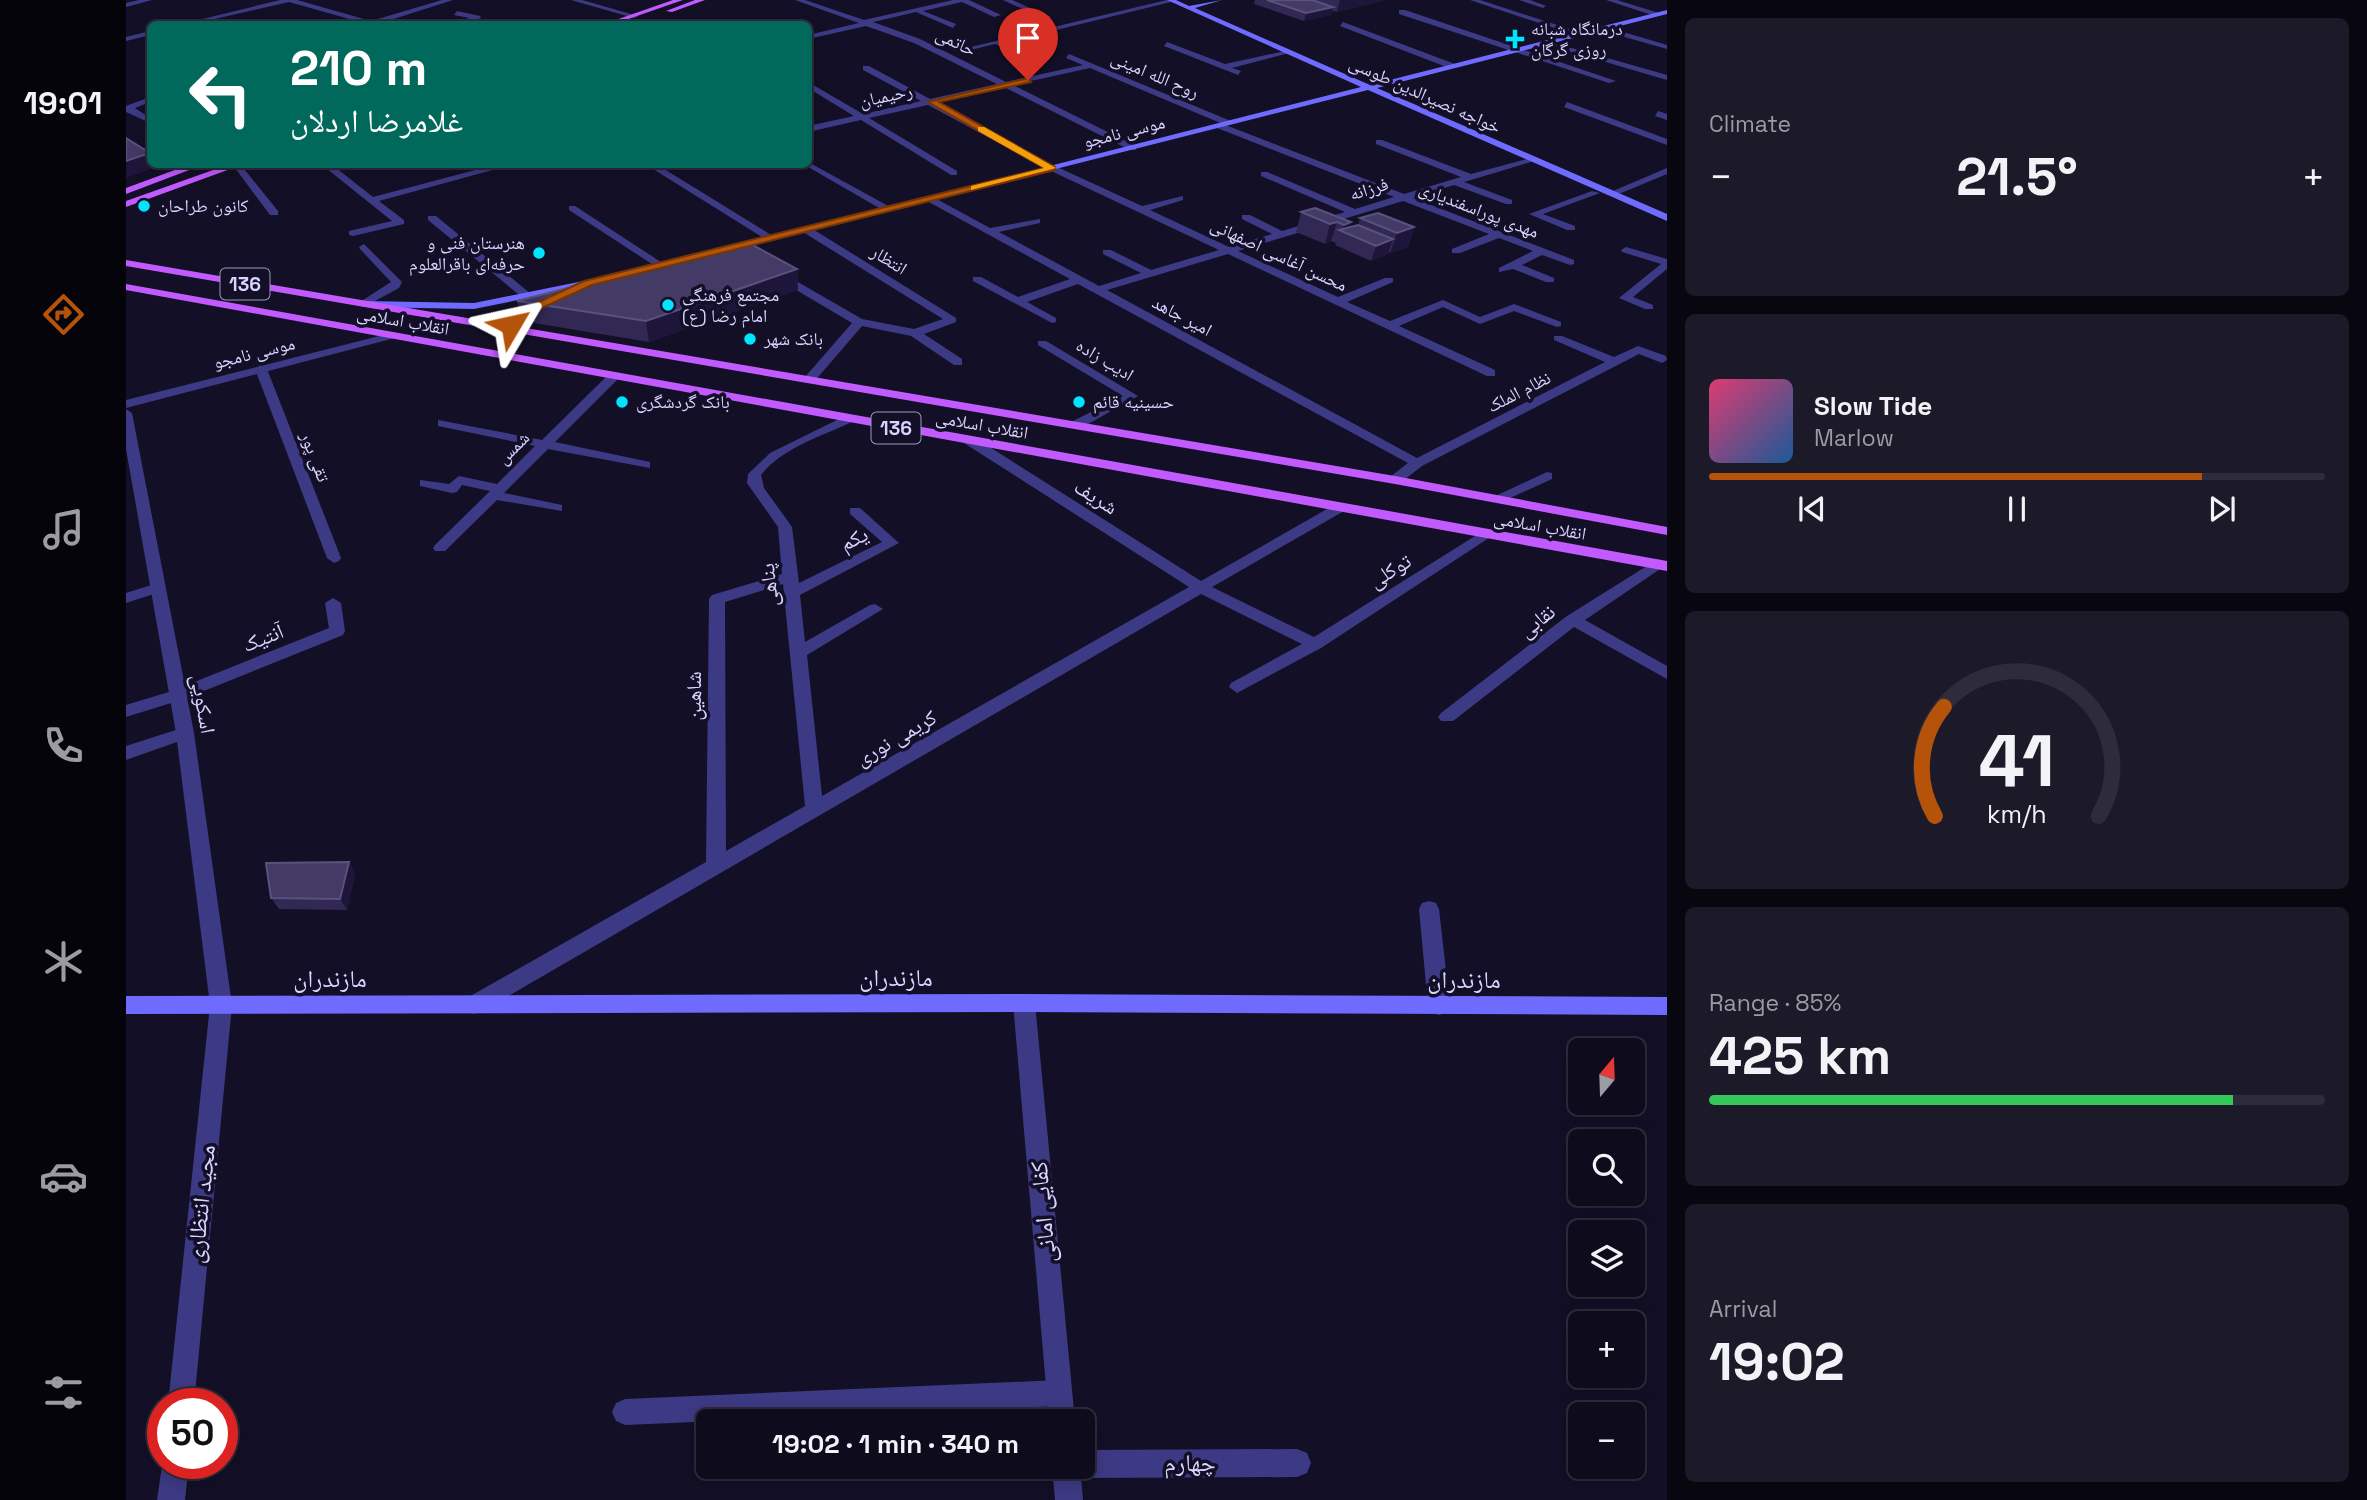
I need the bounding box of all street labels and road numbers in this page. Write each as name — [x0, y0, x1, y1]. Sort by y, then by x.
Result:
street label: حاتمی — [932, 22, 980, 61]
street label: روح الله امینی — [1107, 46, 1203, 104]
street label: خواجه نصیرالدین طوسی — [1346, 51, 1505, 138]
street label: رحیمیان — [857, 79, 915, 112]
street label: موسی نامجو — [1081, 110, 1167, 153]
street label: فرزانه — [1347, 172, 1391, 205]
street label: مهدی پوراسفندیاری — [1416, 176, 1542, 243]
street label: محسن آغاسی اصفهانی — [1207, 213, 1351, 296]
street label: انتظار — [866, 239, 912, 280]
road number: 136 — [220, 268, 270, 300]
street label: امیر جاهد — [1148, 290, 1216, 341]
street label: انقلاب اسلامی — [355, 301, 451, 340]
street label: موسی نامجو — [211, 331, 297, 374]
street label: ادیب زاده — [1072, 333, 1138, 386]
street label: نظام الملک — [1483, 366, 1555, 418]
street label: انقلاب اسلامی — [934, 405, 1030, 444]
road number: 136 — [872, 412, 920, 444]
street label: شمس — [491, 426, 534, 469]
street label: تقی پور — [295, 428, 335, 485]
street label: شریف — [1069, 473, 1123, 520]
street label: انقلاب اسلامی — [1492, 506, 1588, 545]
street label: یکم — [835, 520, 873, 558]
street label: توکلی — [1363, 547, 1416, 594]
street label: پناهی — [753, 562, 784, 608]
street label: نقابی — [1513, 598, 1561, 643]
street label: آنتیک — [238, 617, 288, 658]
street label: شاهین — [680, 671, 707, 721]
street label: اسکویی — [185, 672, 222, 736]
street label: کریمی نوری — [850, 703, 942, 772]
street label: مازندران — [859, 962, 933, 993]
street label: مازندران — [293, 963, 367, 994]
street label: مازندران — [1427, 964, 1501, 995]
street label: مجید انتظاری — [179, 1143, 222, 1265]
street label: کفایی امانی — [1023, 1160, 1062, 1264]
street label: چهارم — [1164, 1447, 1216, 1479]

